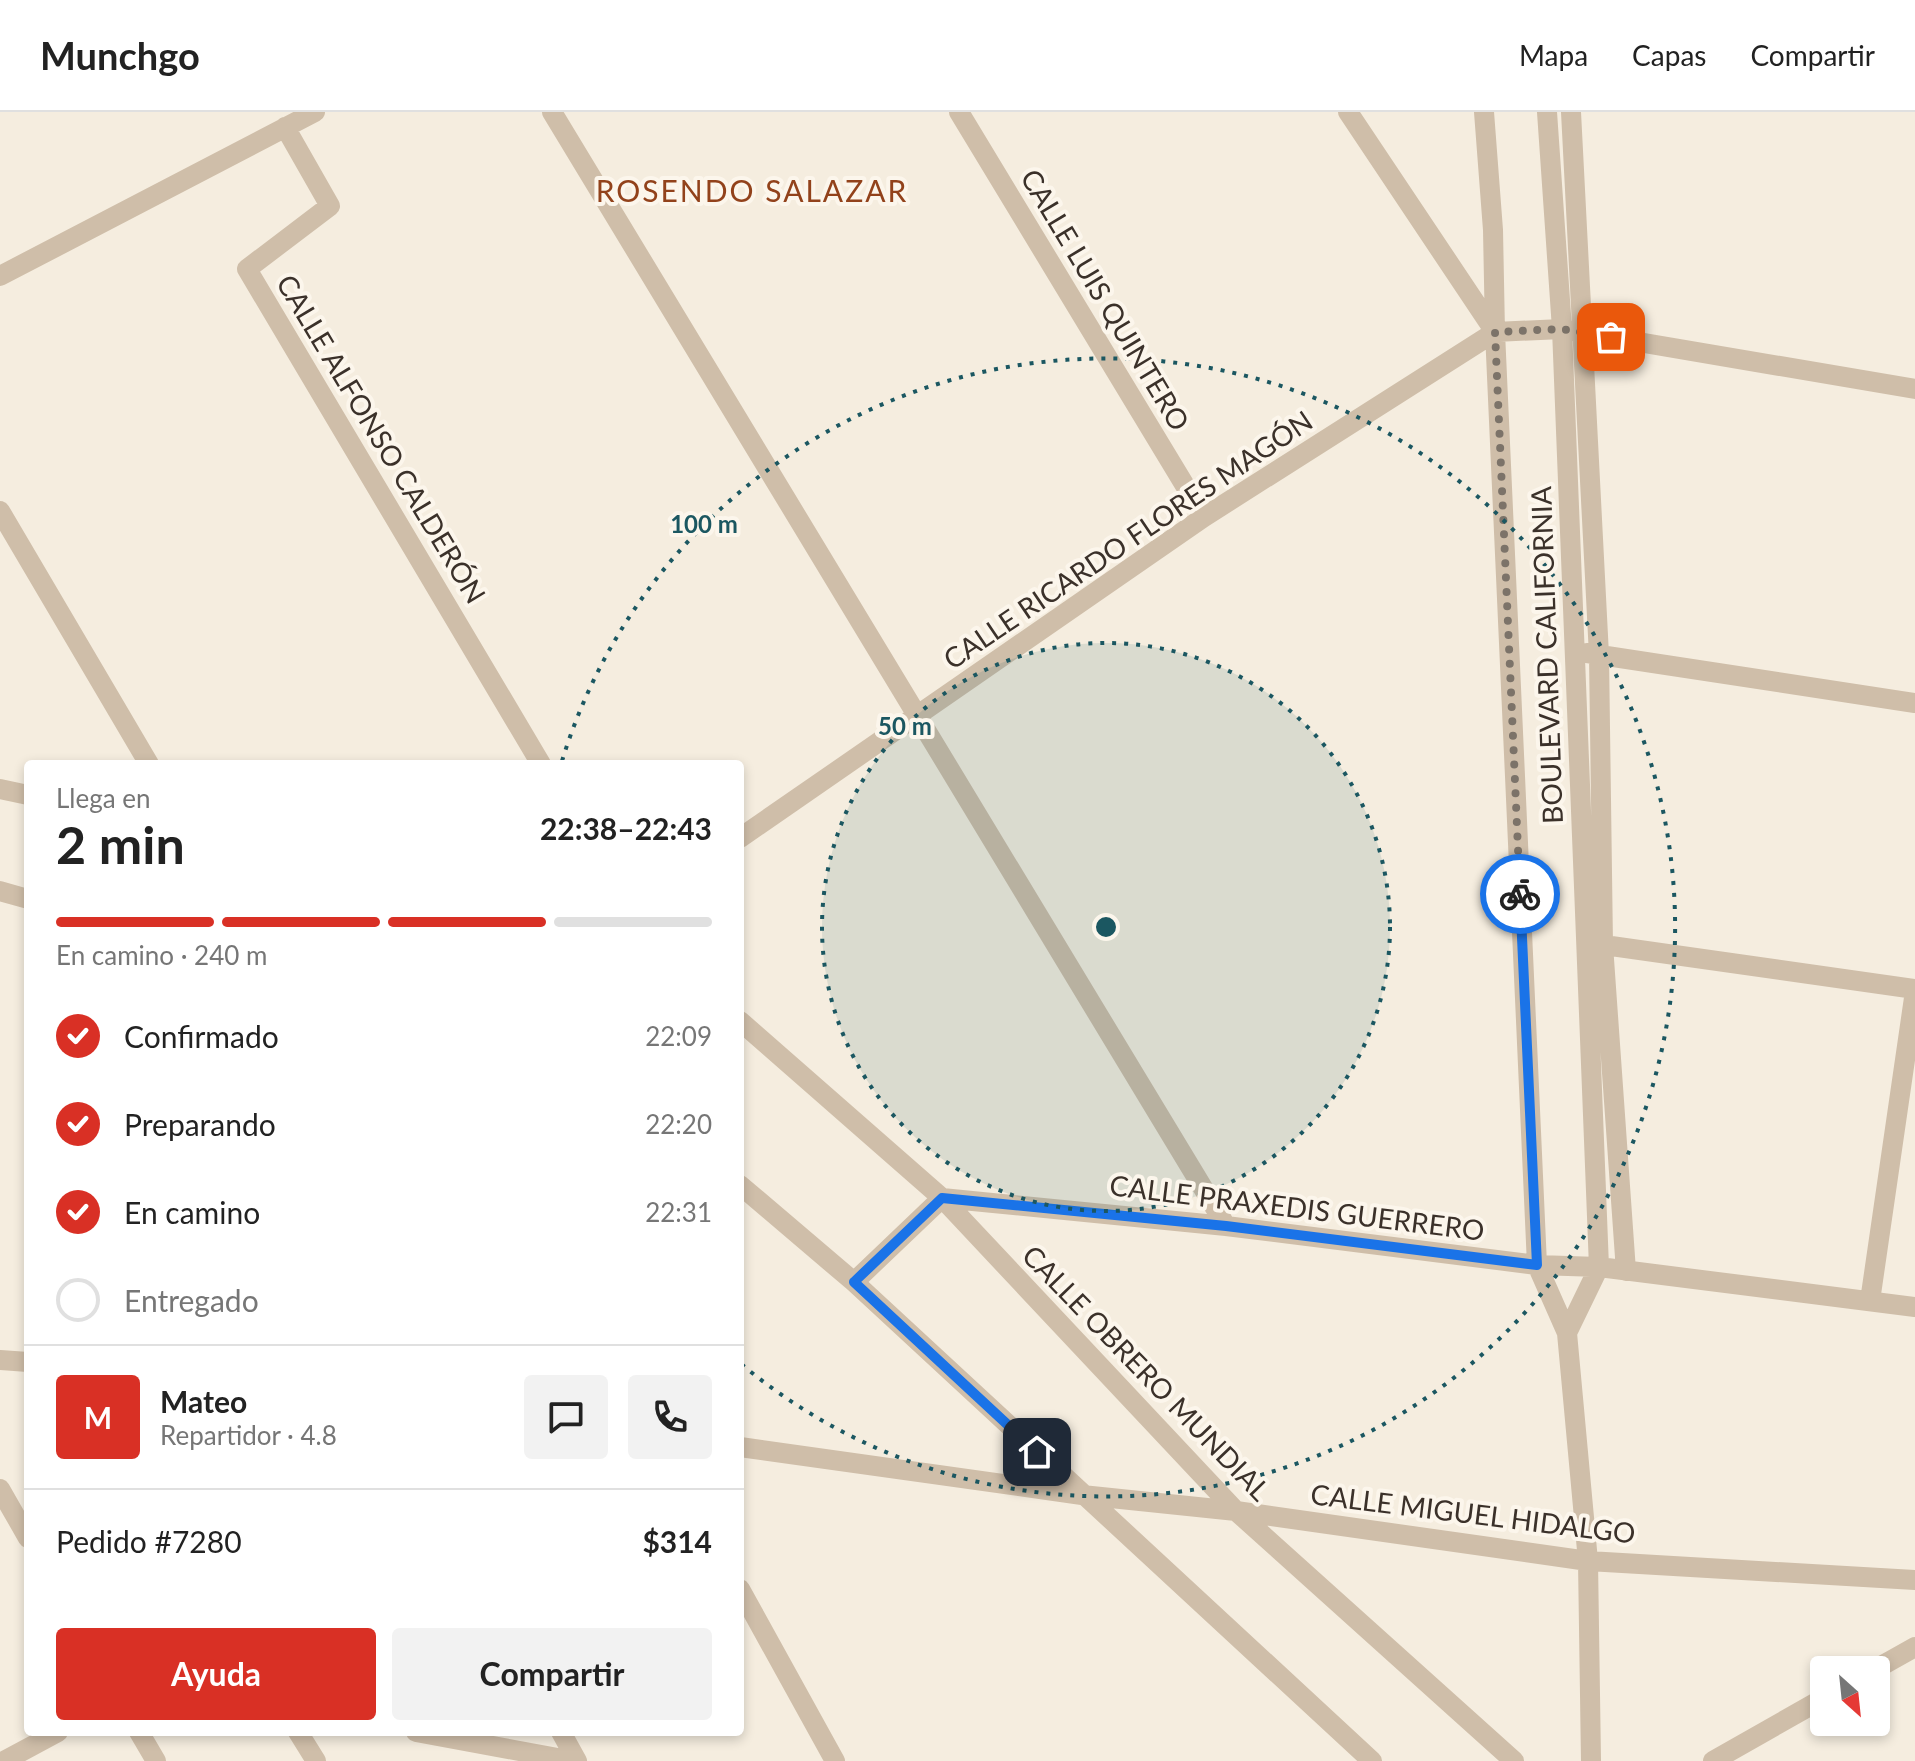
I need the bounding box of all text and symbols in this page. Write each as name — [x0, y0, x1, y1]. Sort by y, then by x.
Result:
text: Munchgo — [40, 32, 200, 78]
text: Mapa — [1519, 38, 1588, 72]
text: Capas — [1632, 38, 1706, 72]
text: Compartir — [1750, 38, 1875, 72]
street label: CALLE LUIS QUINTERO — [1014, 163, 1197, 436]
district label: ROSENDO SALAZAR — [596, 172, 908, 208]
street label: CALLE ALFONSO CALDERÓN — [270, 268, 494, 609]
pin — [1577, 303, 1645, 371]
icon: bag — [1589, 315, 1633, 359]
street label: CALLE RICARDO FLORES MAGÓN — [937, 403, 1318, 676]
street label: BOULEVARD CALIFORNIA — [1523, 486, 1569, 824]
text: 100 m — [670, 509, 738, 538]
text: 50 m — [878, 711, 932, 740]
text: Llega en — [56, 782, 151, 814]
text: 22:38–22:43 — [540, 810, 712, 846]
text: 2 min — [56, 813, 185, 875]
courier — [1480, 854, 1560, 934]
icon: bike — [1498, 872, 1542, 916]
centre of rings — [1092, 913, 1120, 941]
text: En camino · 240 m — [56, 939, 267, 971]
icon: check — [56, 1014, 100, 1058]
text: Confirmado — [124, 1018, 279, 1054]
text: 22:09 — [645, 1020, 712, 1052]
icon: check — [56, 1102, 100, 1146]
text: Preparando — [124, 1106, 276, 1142]
text: 22:20 — [645, 1108, 712, 1140]
street label: CALLE PRAXEDIS GUERRERO — [1108, 1167, 1486, 1247]
icon: check — [56, 1190, 100, 1234]
text: En camino — [124, 1194, 260, 1230]
text: 22:31 — [645, 1196, 712, 1228]
street label: CALLE OBRERO MUNDIAL — [1016, 1238, 1278, 1507]
text: Entregado — [124, 1282, 259, 1318]
button: chat — [524, 1375, 608, 1459]
button: phone — [628, 1375, 712, 1459]
text: Mateo — [160, 1383, 247, 1419]
text: M — [84, 1399, 112, 1435]
pin — [1003, 1418, 1071, 1486]
text: Repartidor · 4.8 — [160, 1419, 337, 1451]
icon: home — [1015, 1430, 1059, 1474]
street label: CALLE MIGUEL HIDALGO — [1309, 1476, 1637, 1550]
text: Pedido #7280 — [56, 1523, 242, 1559]
text: $314 — [642, 1523, 712, 1559]
button: Ayuda — [56, 1628, 376, 1720]
button: Compartir — [392, 1628, 712, 1720]
north arrow — [1810, 1656, 1890, 1736]
map controls — [1810, 1656, 1890, 1736]

